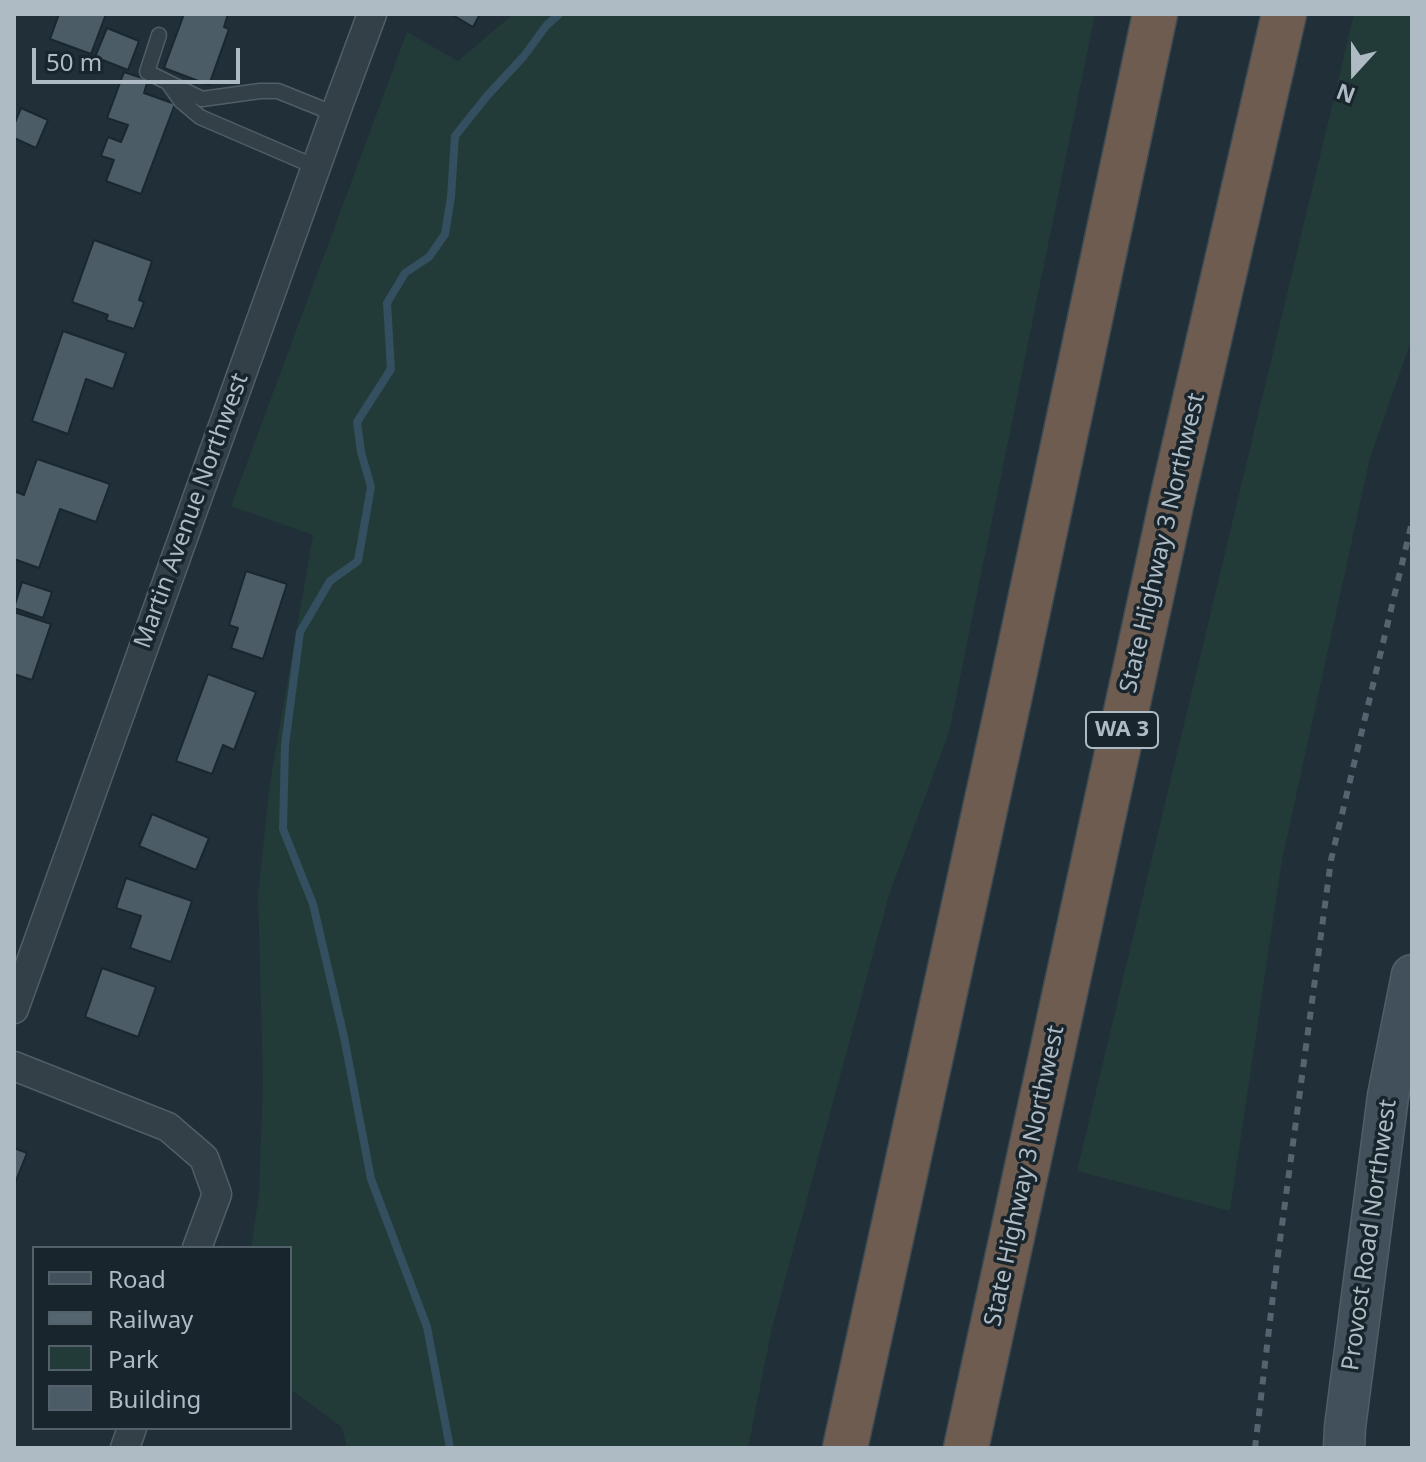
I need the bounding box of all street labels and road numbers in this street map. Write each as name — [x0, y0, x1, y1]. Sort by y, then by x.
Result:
street label: Martin Avenue Northwest — [129, 370, 255, 652]
street label: State Highway 3 Northwest — [1114, 390, 1212, 696]
road number: WA 3 — [1086, 712, 1158, 748]
street label: State Highway 3 Northwest — [979, 1023, 1071, 1329]
street label: Provost Road Northwest — [1337, 1097, 1403, 1373]

